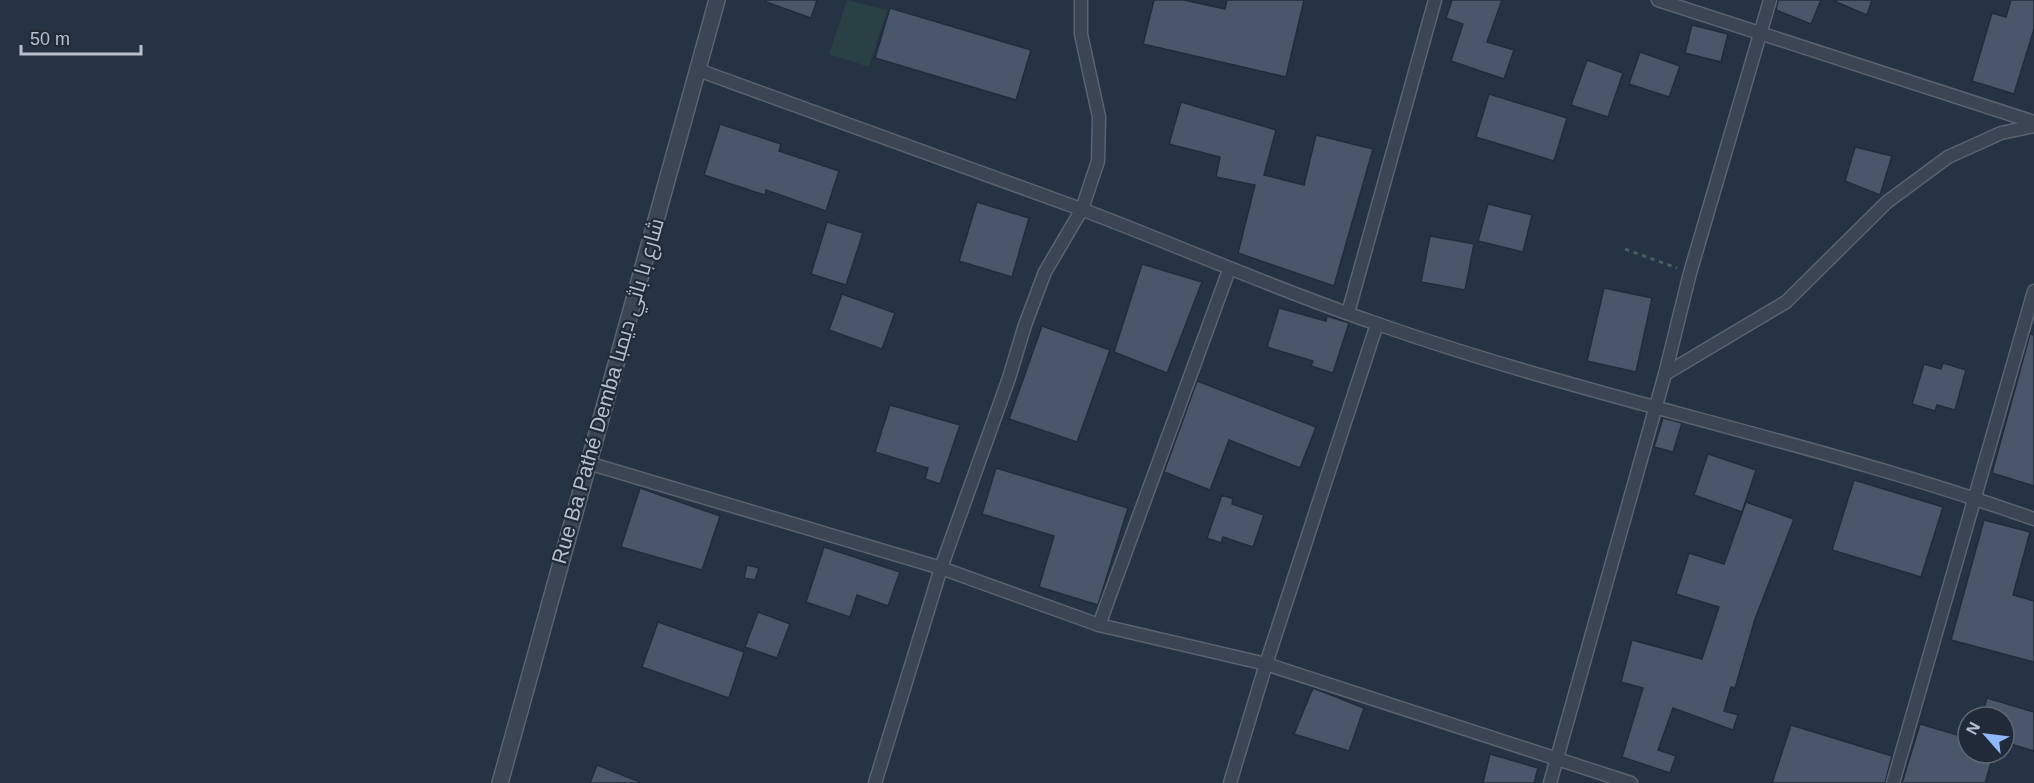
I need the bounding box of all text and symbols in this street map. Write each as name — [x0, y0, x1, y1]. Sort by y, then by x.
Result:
scale bar — [21, 18, 141, 56]
text: 50 m — [30, 29, 70, 49]
street label: Rue Ba Pathé Demba شارع با باثي ديمبا — [547, 215, 673, 568]
north arrow — [1956, 705, 2016, 765]
text: N — [1963, 719, 1983, 737]

